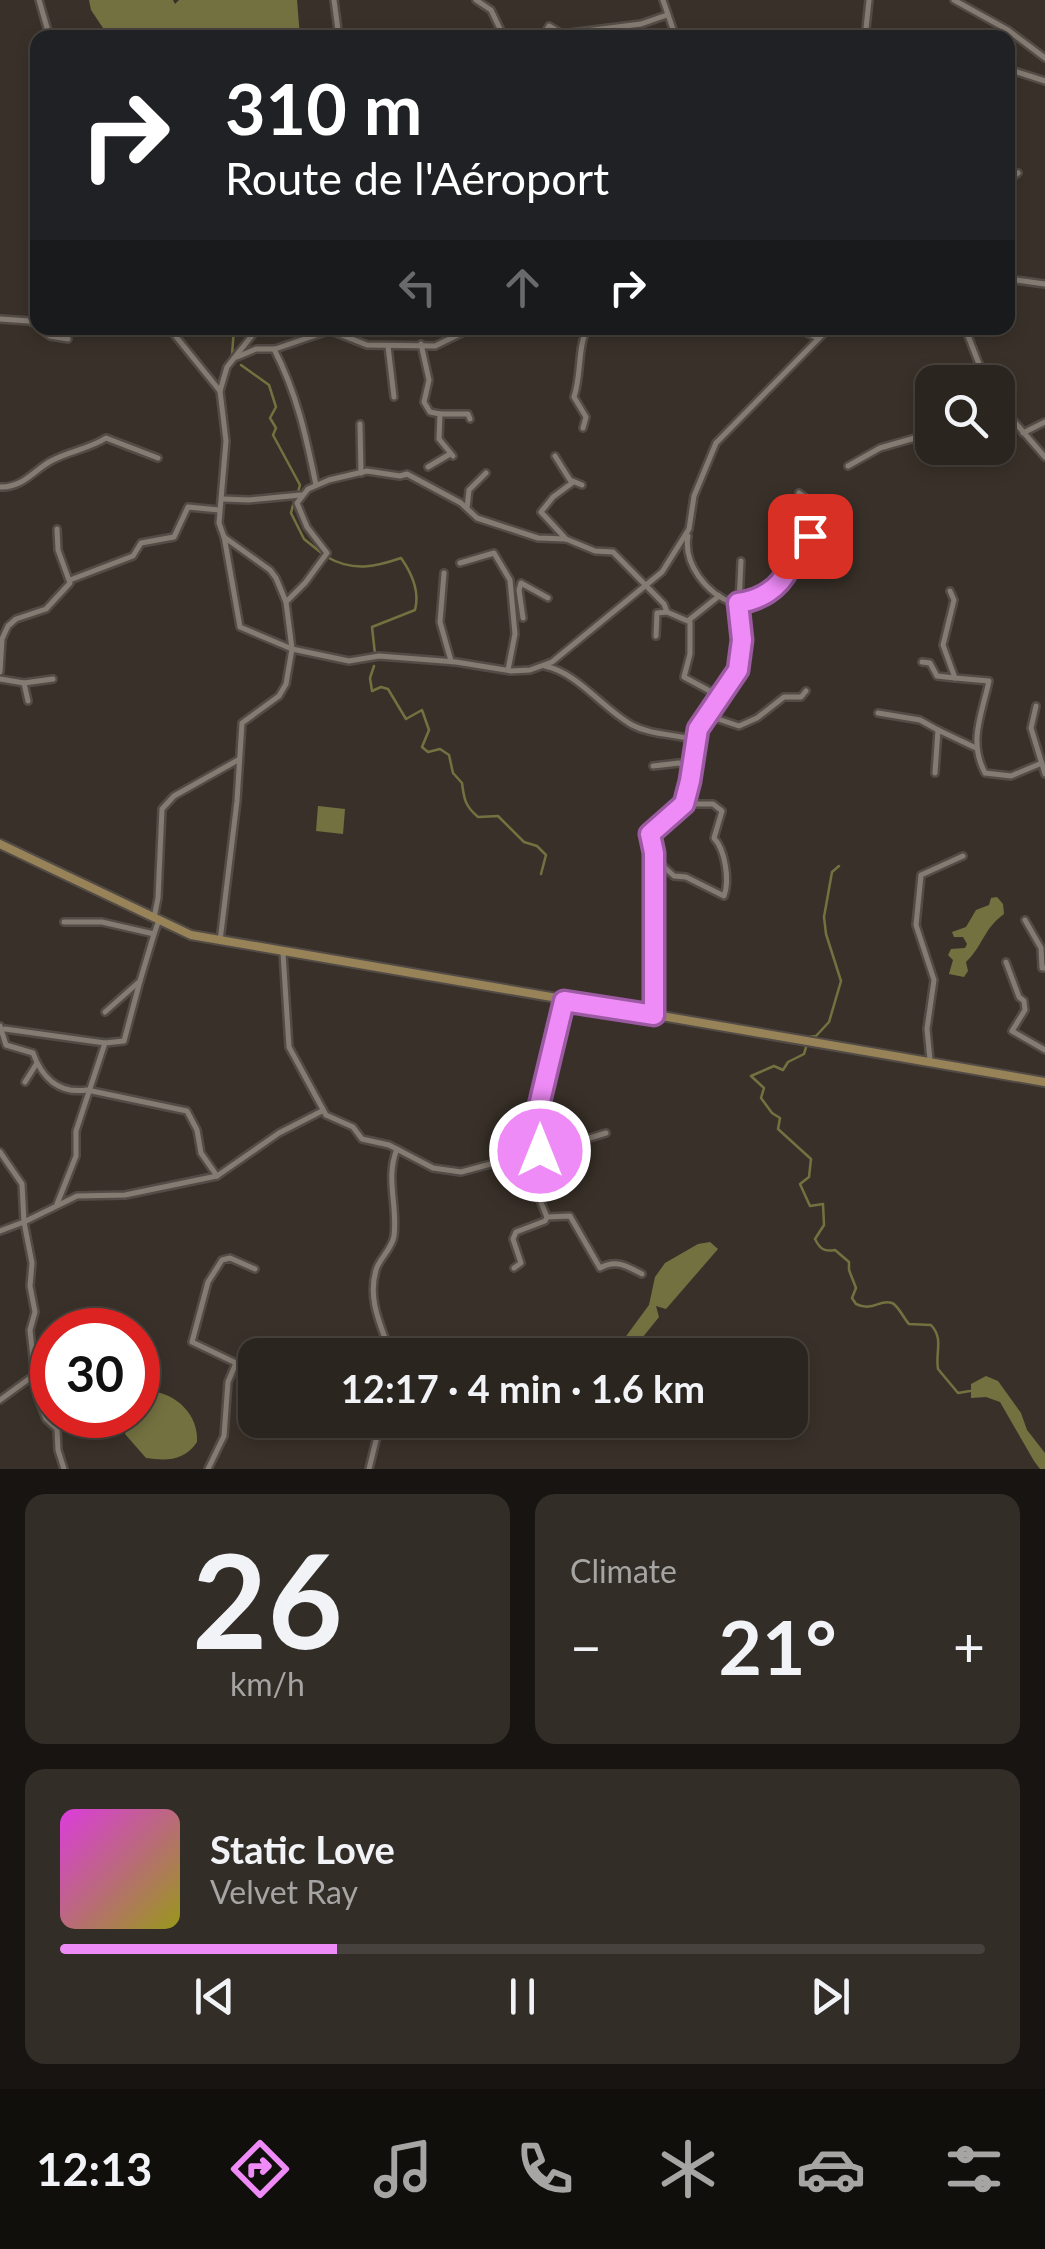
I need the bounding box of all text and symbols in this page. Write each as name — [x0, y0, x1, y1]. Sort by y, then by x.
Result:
text: 310 m — [225, 66, 422, 150]
icon: right — [60, 70, 190, 200]
text: Route de l'Aéroport — [225, 151, 609, 205]
icon: left — [390, 260, 445, 315]
icon: ahead — [495, 260, 550, 315]
icon: right — [600, 260, 655, 315]
map controls — [915, 365, 1015, 465]
button: search — [915, 365, 1015, 465]
pin — [768, 494, 853, 579]
icon: arrive — [783, 509, 838, 564]
position arrow — [488, 1099, 592, 1203]
speed limit sign: 30 — [30, 1308, 160, 1438]
text: 12:17 · 4 min · 1.6 km — [341, 1365, 705, 1411]
text: 26 — [192, 1521, 343, 1677]
text: Climate — [570, 1551, 677, 1590]
text: 21° — [718, 1601, 837, 1691]
text: − — [570, 1613, 602, 1679]
text: + — [953, 1613, 985, 1679]
text: km/h — [230, 1664, 305, 1703]
text: Static Love — [210, 1826, 395, 1872]
text: Velvet Ray — [210, 1872, 358, 1911]
icon: previous — [187, 1969, 242, 2024]
icon: pause — [495, 1969, 550, 2024]
icon: next — [803, 1969, 858, 2024]
icon: directions — [225, 2134, 295, 2204]
icon: music — [368, 2134, 438, 2204]
icon: phone — [510, 2134, 580, 2204]
icon: climate — [653, 2134, 723, 2204]
icon: car — [796, 2134, 866, 2204]
icon: filters — [939, 2134, 1009, 2204]
text: 12:13 — [36, 2142, 152, 2196]

